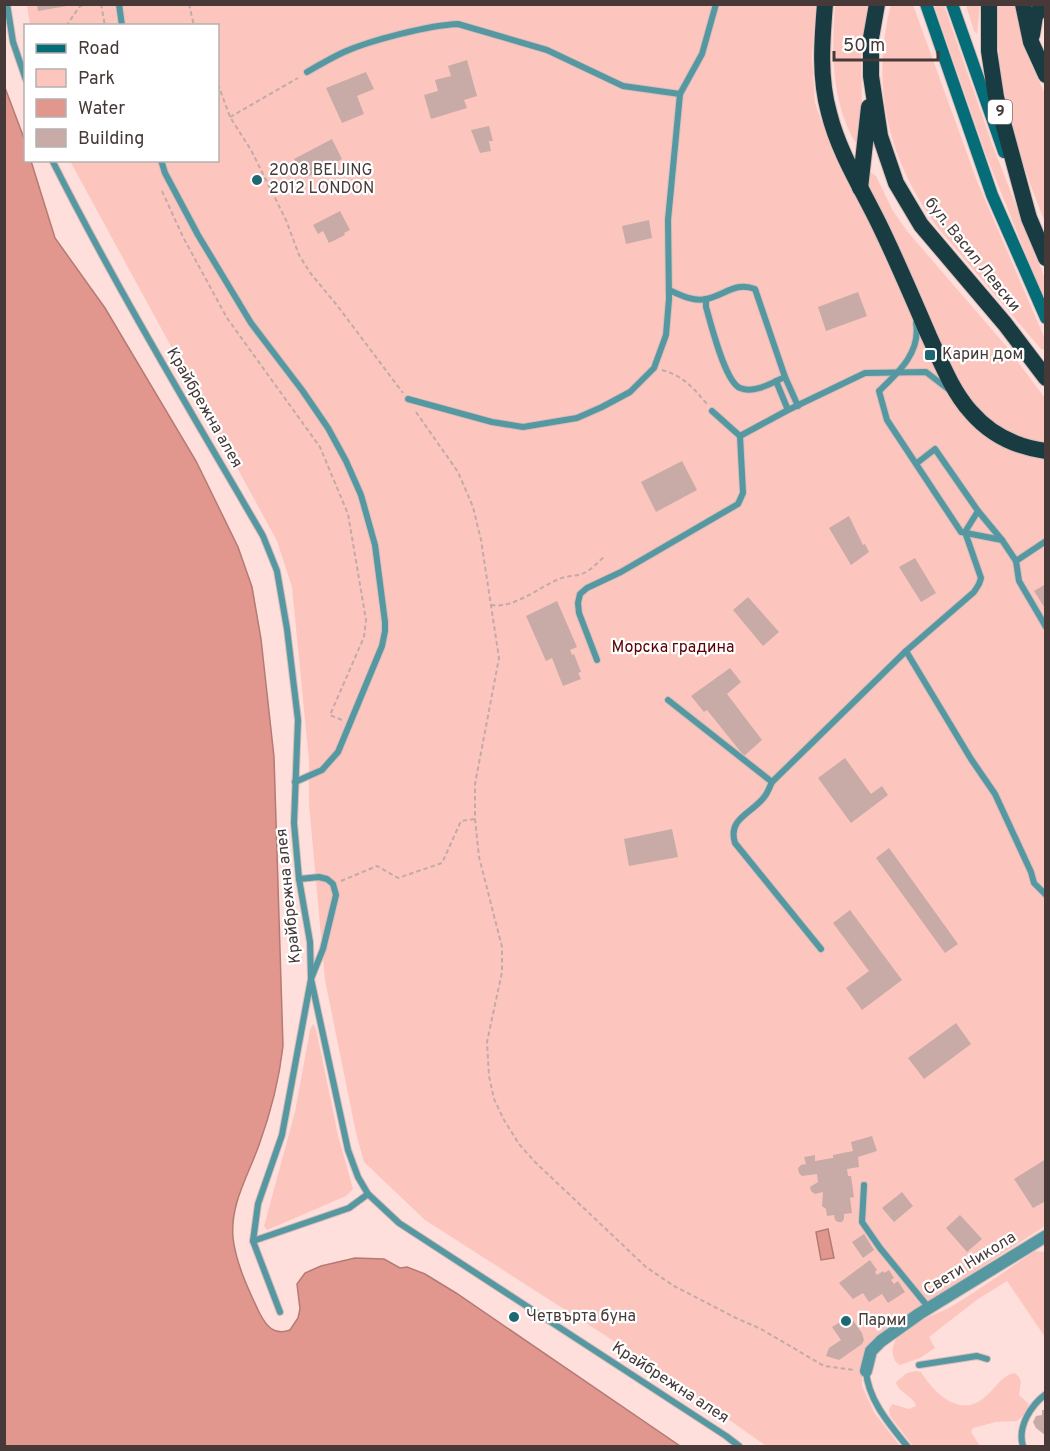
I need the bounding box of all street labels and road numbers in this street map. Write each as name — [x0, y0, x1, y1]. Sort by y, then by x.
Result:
road number: 9 — [988, 100, 1012, 124]
street label: бул. Васил Левски — [920, 194, 1024, 316]
street label: Крайбрежна алея — [161, 344, 247, 472]
street label: Крайбрежна алея — [272, 827, 306, 965]
street label: Свети Никола — [920, 1228, 1020, 1300]
street label: Крайбрежна алея — [608, 1338, 732, 1428]

